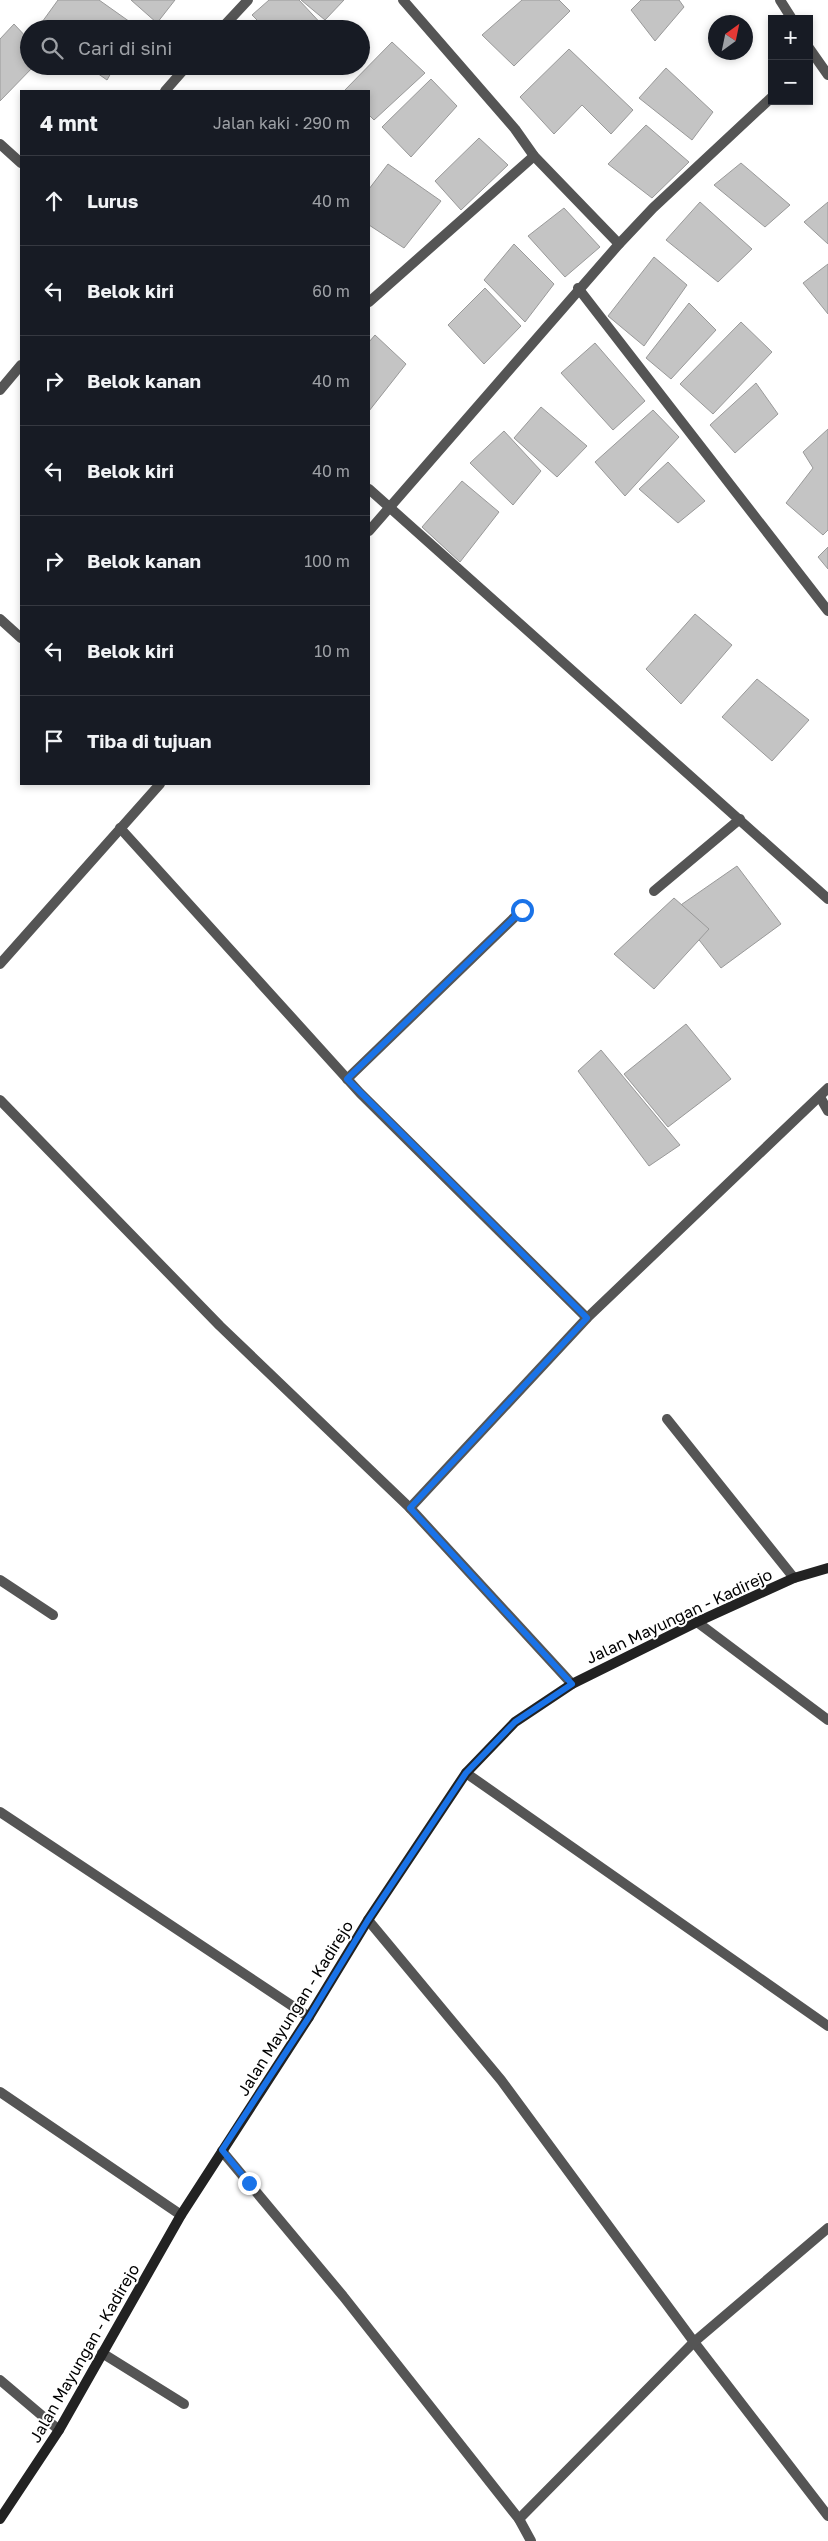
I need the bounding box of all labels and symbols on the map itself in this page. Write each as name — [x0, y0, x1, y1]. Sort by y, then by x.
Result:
north arrow — [708, 15, 753, 60]
route start — [511, 899, 534, 922]
street label: Jalan Mayungan - Kadirejo — [583, 1564, 775, 1668]
street label: Jalan Mayungan - Kadirejo — [233, 1917, 357, 2099]
route end — [238, 2172, 261, 2195]
street label: Jalan Mayungan - Kadirejo — [25, 2260, 143, 2446]

